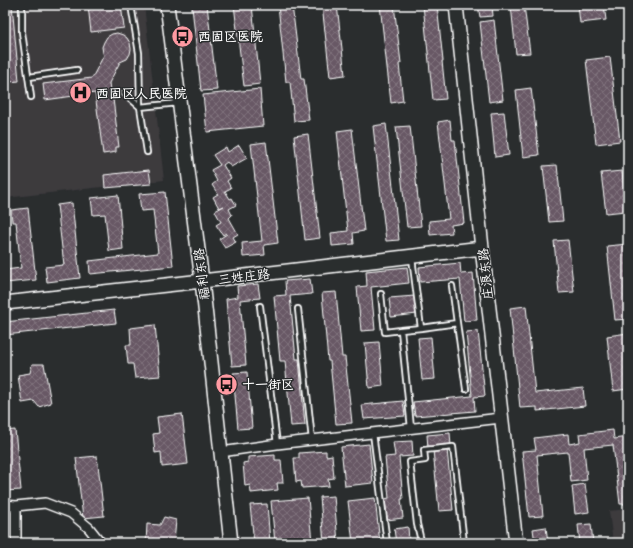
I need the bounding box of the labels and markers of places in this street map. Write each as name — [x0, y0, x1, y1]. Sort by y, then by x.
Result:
bus stop icon: 西固区医院 — [170, 23, 196, 49]
place label: 西固区医院 — [198, 27, 263, 48]
hospital icon: 西固区人民医院 — [67, 80, 93, 106]
place label: 西固区人民医院 — [96, 84, 187, 105]
bus stop icon: 十一街区 — [214, 371, 240, 397]
place label: 十一街区 — [242, 375, 294, 396]

